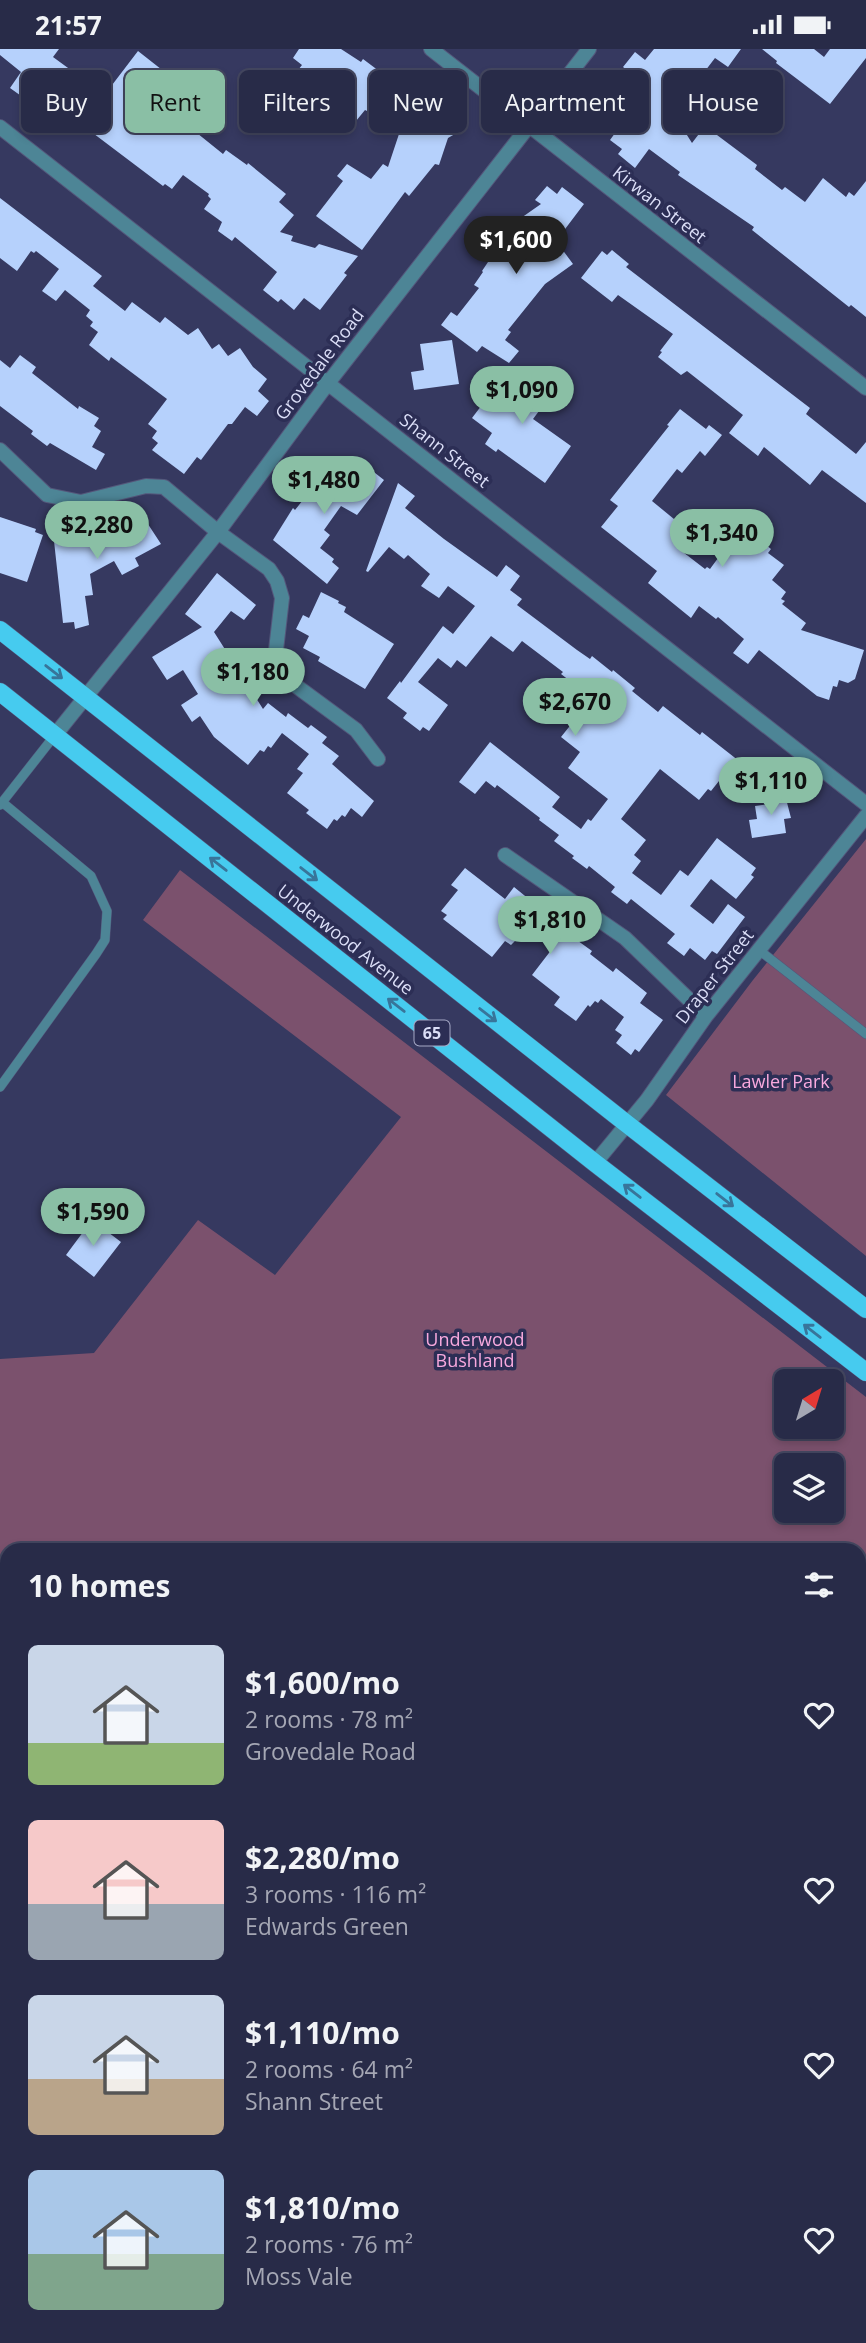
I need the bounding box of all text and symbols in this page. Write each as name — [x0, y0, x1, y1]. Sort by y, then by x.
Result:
text: 21:57 — [35, 7, 102, 43]
chip: Buy — [21, 70, 111, 133]
chip: Rent — [125, 70, 225, 133]
chip: Filters — [239, 70, 355, 133]
chip: New — [369, 70, 467, 133]
chip: Apartment — [481, 70, 649, 133]
chip: House — [663, 70, 783, 133]
street label: Kirwan Street — [608, 160, 712, 248]
pin: $1,600 — [459, 217, 573, 276]
text: $1,600 — [480, 223, 552, 255]
street label: Grovedale Road — [269, 303, 369, 425]
pin: $1,090 — [465, 367, 579, 426]
text: $1,090 — [486, 373, 558, 405]
street label: Shann Street — [395, 407, 495, 493]
pin: $1,480 — [267, 456, 381, 516]
text: $1,480 — [288, 463, 360, 495]
pin: $2,280 — [40, 501, 154, 561]
text: $2,280 — [61, 508, 133, 540]
pin: $1,340 — [665, 510, 779, 569]
text: $1,340 — [686, 516, 758, 548]
pin: $1,180 — [196, 649, 310, 708]
text: $1,180 — [217, 655, 289, 687]
one-way arrow — [44, 665, 62, 680]
pin: $2,670 — [518, 679, 632, 738]
text: $2,670 — [539, 685, 611, 717]
pin: $1,110 — [714, 757, 828, 817]
text: $1,110 — [735, 764, 807, 796]
one-way arrow — [209, 856, 227, 871]
one-way arrow — [300, 866, 318, 881]
street label: Underwood Avenue — [273, 878, 419, 1000]
pin: $1,810 — [493, 897, 607, 956]
text: $1,810 — [514, 903, 586, 935]
street label: Draper Street — [669, 924, 759, 1028]
one-way arrow — [387, 997, 406, 1012]
one-way arrow — [478, 1007, 497, 1022]
road number: 65 — [414, 1021, 450, 1045]
park label: Lawler Park — [732, 1069, 830, 1093]
one-way arrow — [624, 1184, 642, 1199]
pin: $1,590 — [36, 1189, 150, 1248]
one-way arrow — [715, 1193, 734, 1208]
text: $1,590 — [57, 1195, 129, 1227]
one-way arrow — [803, 1323, 822, 1338]
park label: Underwood Bushland — [425, 1327, 525, 1372]
north arrow — [774, 1369, 844, 1439]
map controls — [774, 1369, 844, 1523]
button: layers — [774, 1453, 844, 1523]
text: 10 homes — [28, 1565, 171, 1606]
icon: filters — [800, 1566, 838, 1604]
text: $1,600/mo — [245, 1662, 400, 1703]
icon: home — [84, 1673, 168, 1757]
icon: heart — [800, 1696, 838, 1734]
text: 2 rooms · 78 m² — [245, 1703, 413, 1735]
text: Grovedale Road — [245, 1735, 416, 1767]
text: $2,280/mo — [245, 1837, 400, 1878]
icon: home — [84, 1848, 168, 1932]
icon: heart — [800, 1871, 838, 1909]
text: 3 rooms · 116 m² — [245, 1878, 426, 1910]
text: Edwards Green — [245, 1910, 409, 1942]
text: $1,110/mo — [245, 2012, 400, 2053]
icon: home — [84, 2023, 168, 2107]
icon: heart — [800, 2046, 838, 2084]
text: 2 rooms · 64 m² — [245, 2053, 413, 2085]
text: Shann Street — [245, 2085, 383, 2117]
text: $1,810/mo — [245, 2187, 400, 2228]
icon: home — [84, 2198, 168, 2282]
icon: heart — [800, 2221, 838, 2259]
text: 2 rooms · 76 m² — [245, 2228, 413, 2260]
text: Moss Vale — [245, 2260, 353, 2292]

